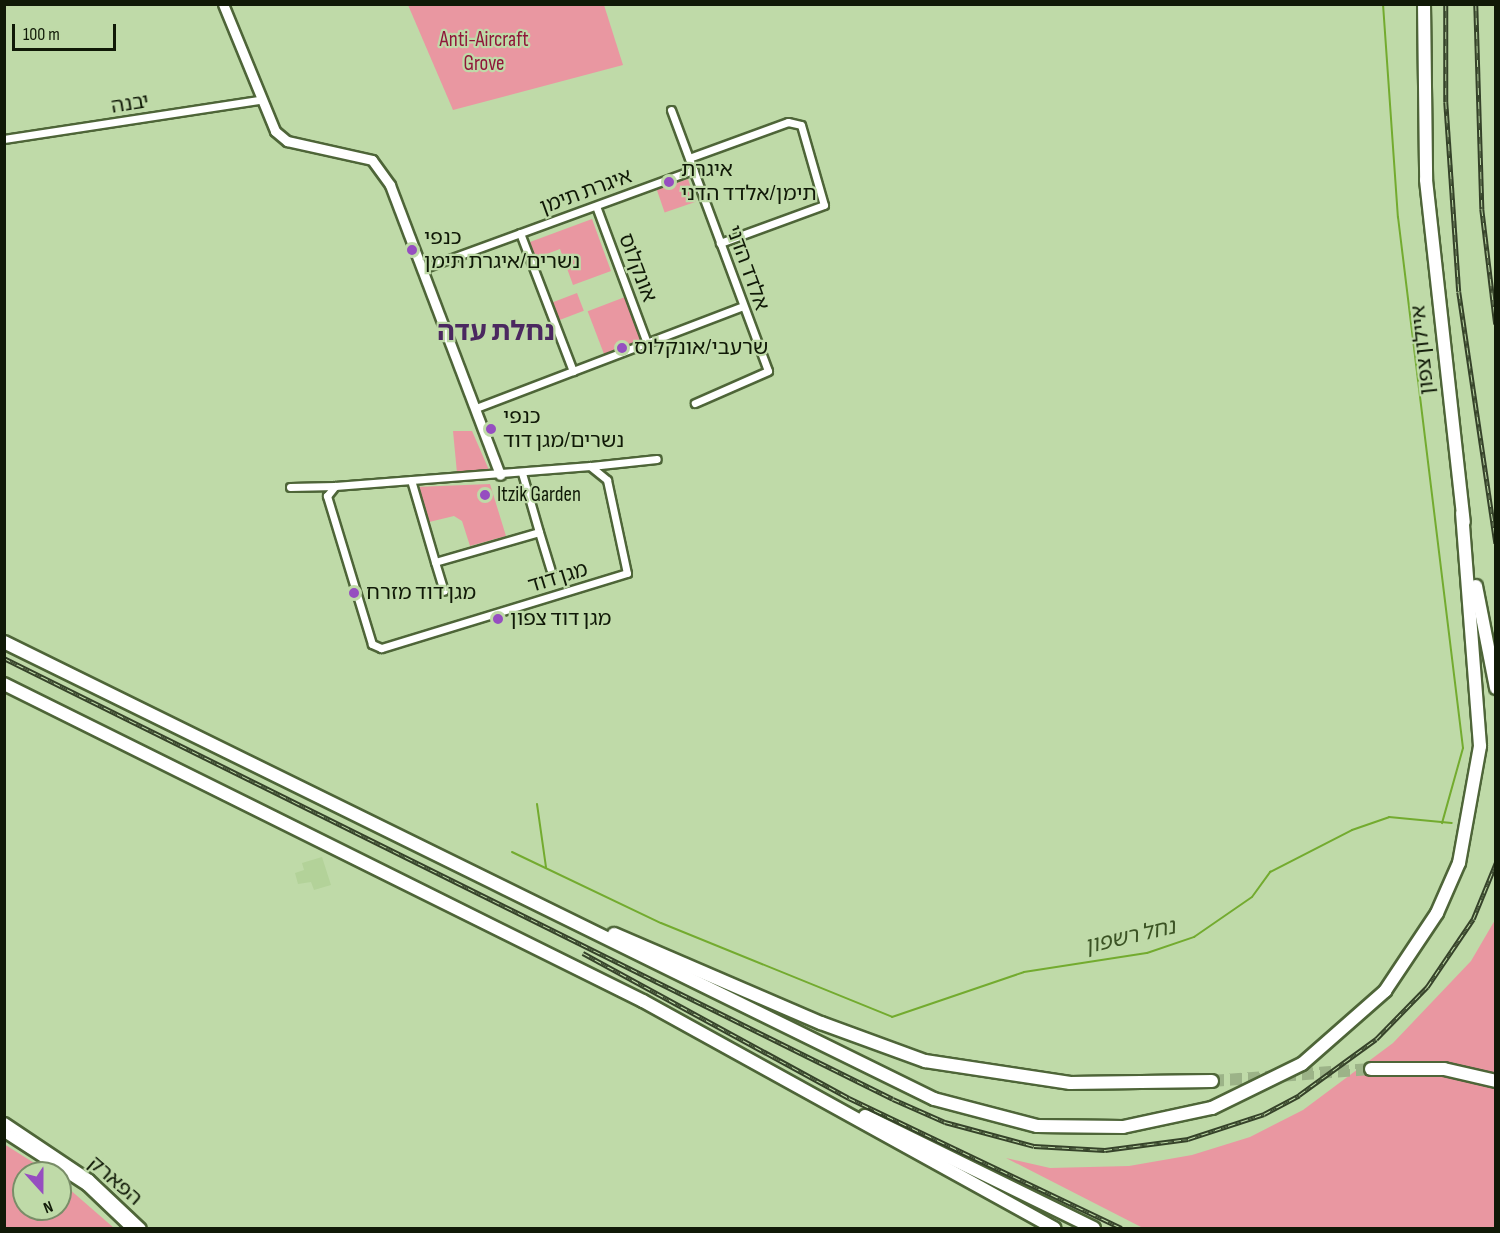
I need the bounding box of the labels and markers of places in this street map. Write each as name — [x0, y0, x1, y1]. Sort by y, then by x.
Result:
place label: איגרת תימן/אלדד הדני — [681, 157, 817, 207]
marker: איגרת תימן/אלדד הדני — [662, 175, 676, 189]
place label: כנפי נשרים/איגרת תימן — [424, 225, 580, 275]
marker: כנפי נשרים/איגרת תימן — [405, 243, 419, 257]
place label: שרעבי/אונקלוס — [634, 335, 768, 361]
marker: שרעבי/אונקלוס — [615, 341, 629, 355]
place label: כנפי נשרים/מגן דוד — [503, 404, 624, 454]
marker: כנפי נשרים/מגן דוד — [484, 422, 498, 436]
place label: Itzik Garden — [497, 482, 581, 508]
marker: Itzik Garden — [478, 488, 492, 502]
place label: מגן דוד מזרח — [366, 580, 476, 606]
marker: מגן דוד מזרח — [347, 586, 361, 600]
place label: מגן דוד צפון — [510, 606, 611, 632]
marker: מגן דוד צפון — [491, 612, 505, 626]

